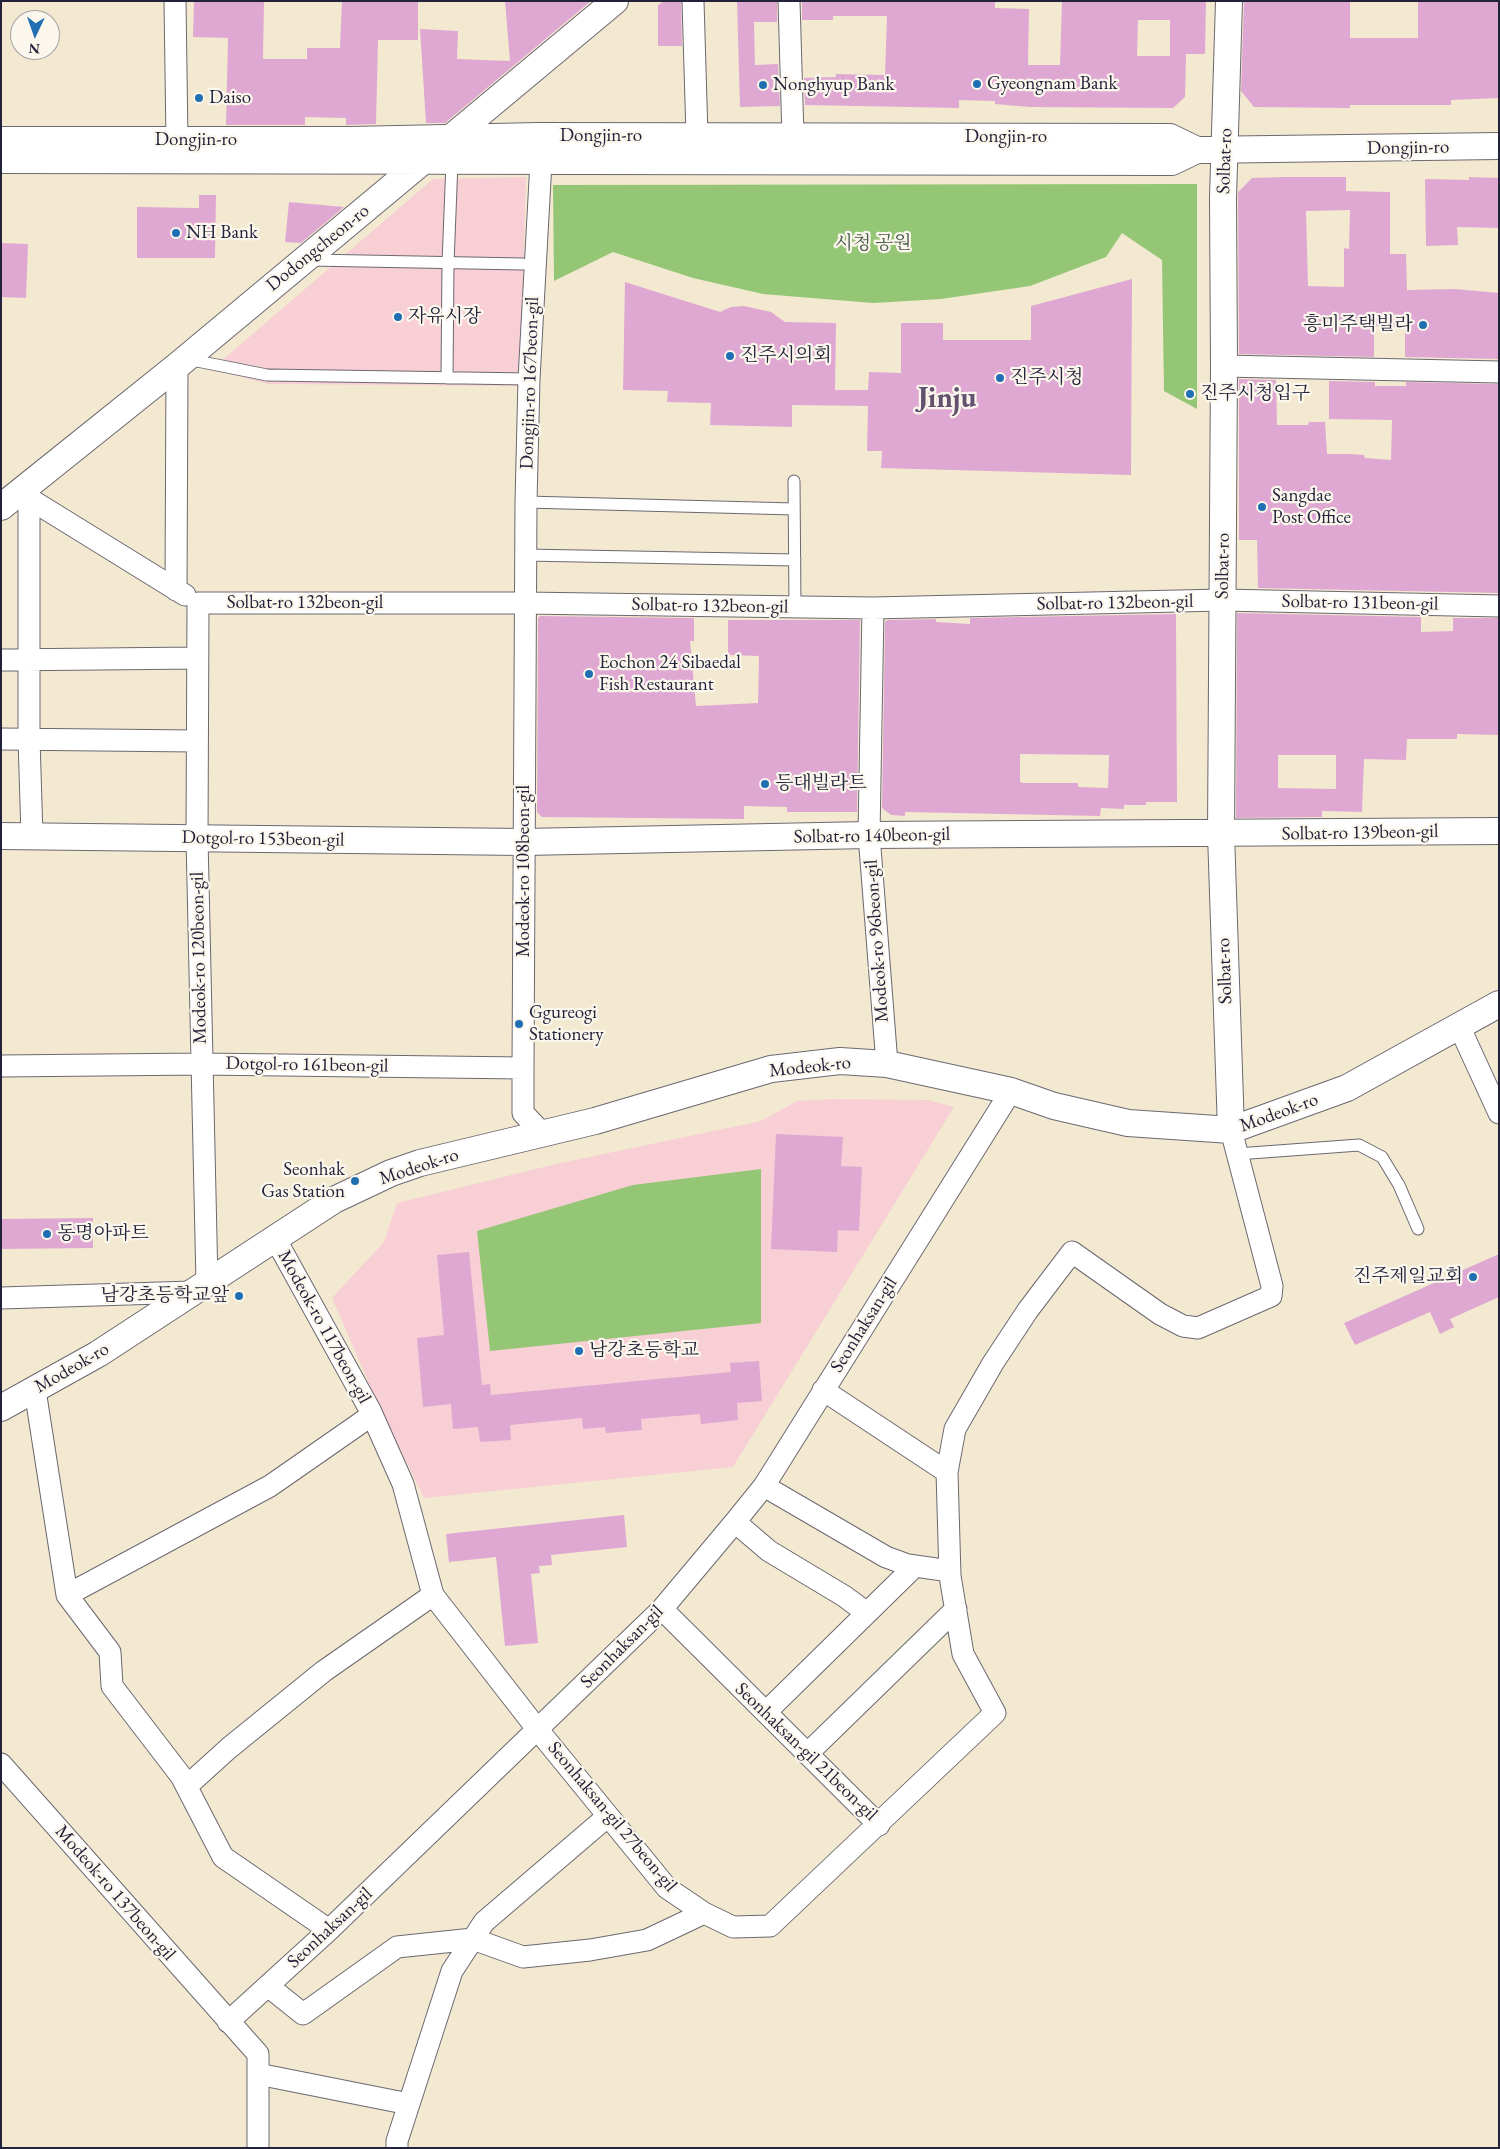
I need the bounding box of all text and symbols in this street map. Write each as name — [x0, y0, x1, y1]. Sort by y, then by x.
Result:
north arrow — [10, 10, 60, 60]
text: N — [28, 40, 40, 58]
place label: Gyeongnam Bank — [987, 73, 1117, 95]
place label: Nonghyup Bank — [773, 74, 894, 96]
marker: Gyeongnam Bank — [971, 78, 983, 90]
marker: Nonghyup Bank — [757, 79, 769, 91]
place label: Daiso — [209, 87, 251, 109]
marker: Daiso — [193, 92, 205, 104]
street label: Dongjin-ro — [560, 125, 642, 147]
street label: Dongjin-ro — [965, 126, 1047, 148]
street label: Solbat-ro — [1212, 127, 1238, 195]
street label: Dongjin-ro — [155, 129, 237, 151]
street label: Dongjin-ro — [1367, 136, 1449, 160]
street label: Dodongcheon-ro — [262, 199, 374, 297]
place label: NH Bank — [186, 222, 258, 244]
marker: NH Bank — [170, 227, 182, 239]
park label: 시청 공원 — [834, 233, 912, 255]
street label: Dongjin-ro 167beon-gil — [516, 296, 544, 470]
place label: 자유시장 — [408, 306, 481, 328]
marker: 자유시장 — [392, 311, 404, 323]
place label: 흥미주택빌라 — [1303, 314, 1413, 336]
marker: 흥미주택빌라 — [1417, 319, 1429, 331]
place label: 진주시의회 — [740, 345, 832, 367]
marker: 진주시의회 — [724, 350, 736, 362]
place label: 진주시청 — [1010, 367, 1083, 389]
marker: 진주시청 — [994, 372, 1006, 384]
district label: Jinju — [917, 382, 977, 416]
place label: 진주시청입구 — [1200, 383, 1310, 405]
marker: 진주시청입구 — [1184, 388, 1196, 400]
place label: Sangdae Post Office — [1272, 485, 1351, 529]
marker: Sangdae Post Office — [1256, 501, 1268, 513]
street label: Solbat-ro — [1211, 533, 1235, 599]
street label: Solbat-ro 132beon-gil — [1036, 590, 1194, 616]
street label: Solbat-ro 131beon-gil — [1281, 590, 1439, 616]
street label: Solbat-ro 132beon-gil — [227, 592, 383, 614]
street label: Solbat-ro 132beon-gil — [631, 593, 789, 619]
place label: Eochon 24 Sibaedal Fish Restaurant — [599, 652, 741, 696]
marker: Eochon 24 Sibaedal Fish Restaurant — [583, 668, 595, 680]
place label: 등대빌라트 — [775, 773, 867, 795]
marker: 등대빌라트 — [759, 778, 771, 790]
street label: Modeok-ro 108beon-gil — [513, 785, 535, 957]
street label: Solbat-ro 139beon-gil — [1281, 820, 1439, 846]
street label: Solbat-ro 140beon-gil — [793, 823, 951, 849]
street label: Dotgol-ro 153beon-gil — [181, 826, 345, 852]
street label: Modeok-ro 96beon-gil — [860, 859, 894, 1023]
street label: Modeok-ro 120beon-gil — [186, 872, 212, 1044]
street label: Solbat-ro — [1212, 937, 1238, 1005]
place label: Ggureogi Stationery — [529, 1002, 604, 1046]
marker: Ggureogi Stationery — [513, 1018, 525, 1030]
street label: Modeok-ro — [768, 1051, 852, 1083]
street label: Dotgol-ro 161beon-gil — [225, 1052, 389, 1078]
street label: Modeok-ro — [1237, 1088, 1321, 1138]
street label: Modeok-ro — [377, 1143, 461, 1191]
place label: Seonhak Gas Station — [261, 1159, 345, 1203]
marker: Seonhak Gas Station — [349, 1175, 361, 1187]
place label: 동명아파트 — [57, 1223, 149, 1245]
marker: 동명아파트 — [41, 1228, 53, 1240]
street label: Modeok-ro 117beon-gil — [272, 1246, 376, 1408]
place label: 진주제일교회 — [1353, 1266, 1463, 1288]
marker: 진주제일교회 — [1467, 1271, 1479, 1283]
street label: Seonhaksan-gil — [826, 1273, 902, 1377]
place label: 남강초등학교앞 — [101, 1285, 229, 1307]
marker: 남강초등학교앞 — [233, 1290, 245, 1302]
street label: Modeok-ro — [31, 1338, 113, 1398]
place label: 남강초등학교 — [589, 1340, 699, 1362]
marker: 남강초등학교 — [573, 1345, 585, 1357]
street label: Seonhaksan-gil — [576, 1601, 668, 1693]
street label: Seonhaksan-gil 21beon-gil — [730, 1678, 882, 1826]
street label: Seonhaksan-gil 27beon-gil — [542, 1737, 682, 1897]
street label: Modeok-ro 137beon-gil — [50, 1821, 180, 1965]
street label: Seonhaksan-gil — [283, 1883, 377, 1973]

